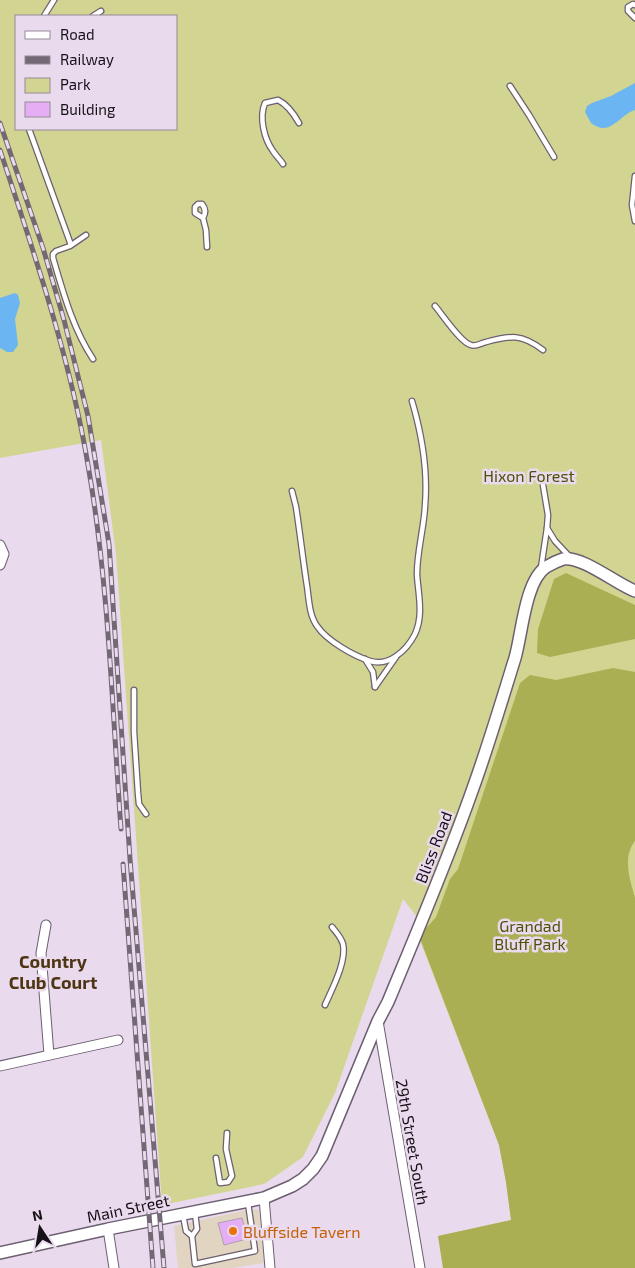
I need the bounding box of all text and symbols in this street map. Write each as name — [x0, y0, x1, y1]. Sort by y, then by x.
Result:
legend — [15, 15, 178, 130]
text: Road — [60, 25, 95, 43]
text: Railway — [60, 50, 114, 68]
text: Park — [60, 75, 91, 93]
text: Building — [60, 100, 116, 118]
park label: Hixon Forest — [483, 466, 575, 485]
street label: Bliss Road — [411, 808, 455, 886]
park label: Grandad Bluff Park — [494, 916, 566, 953]
district label: Country Club Court — [9, 950, 98, 993]
street label: 29th Street South — [393, 1077, 433, 1207]
street label: Main Street — [85, 1190, 171, 1226]
north arrow — [15, 1203, 65, 1253]
text: N — [30, 1205, 44, 1224]
place label: Bluffside Tavern — [243, 1222, 361, 1241]
marker: Bluffside Tavern — [227, 1225, 239, 1237]

